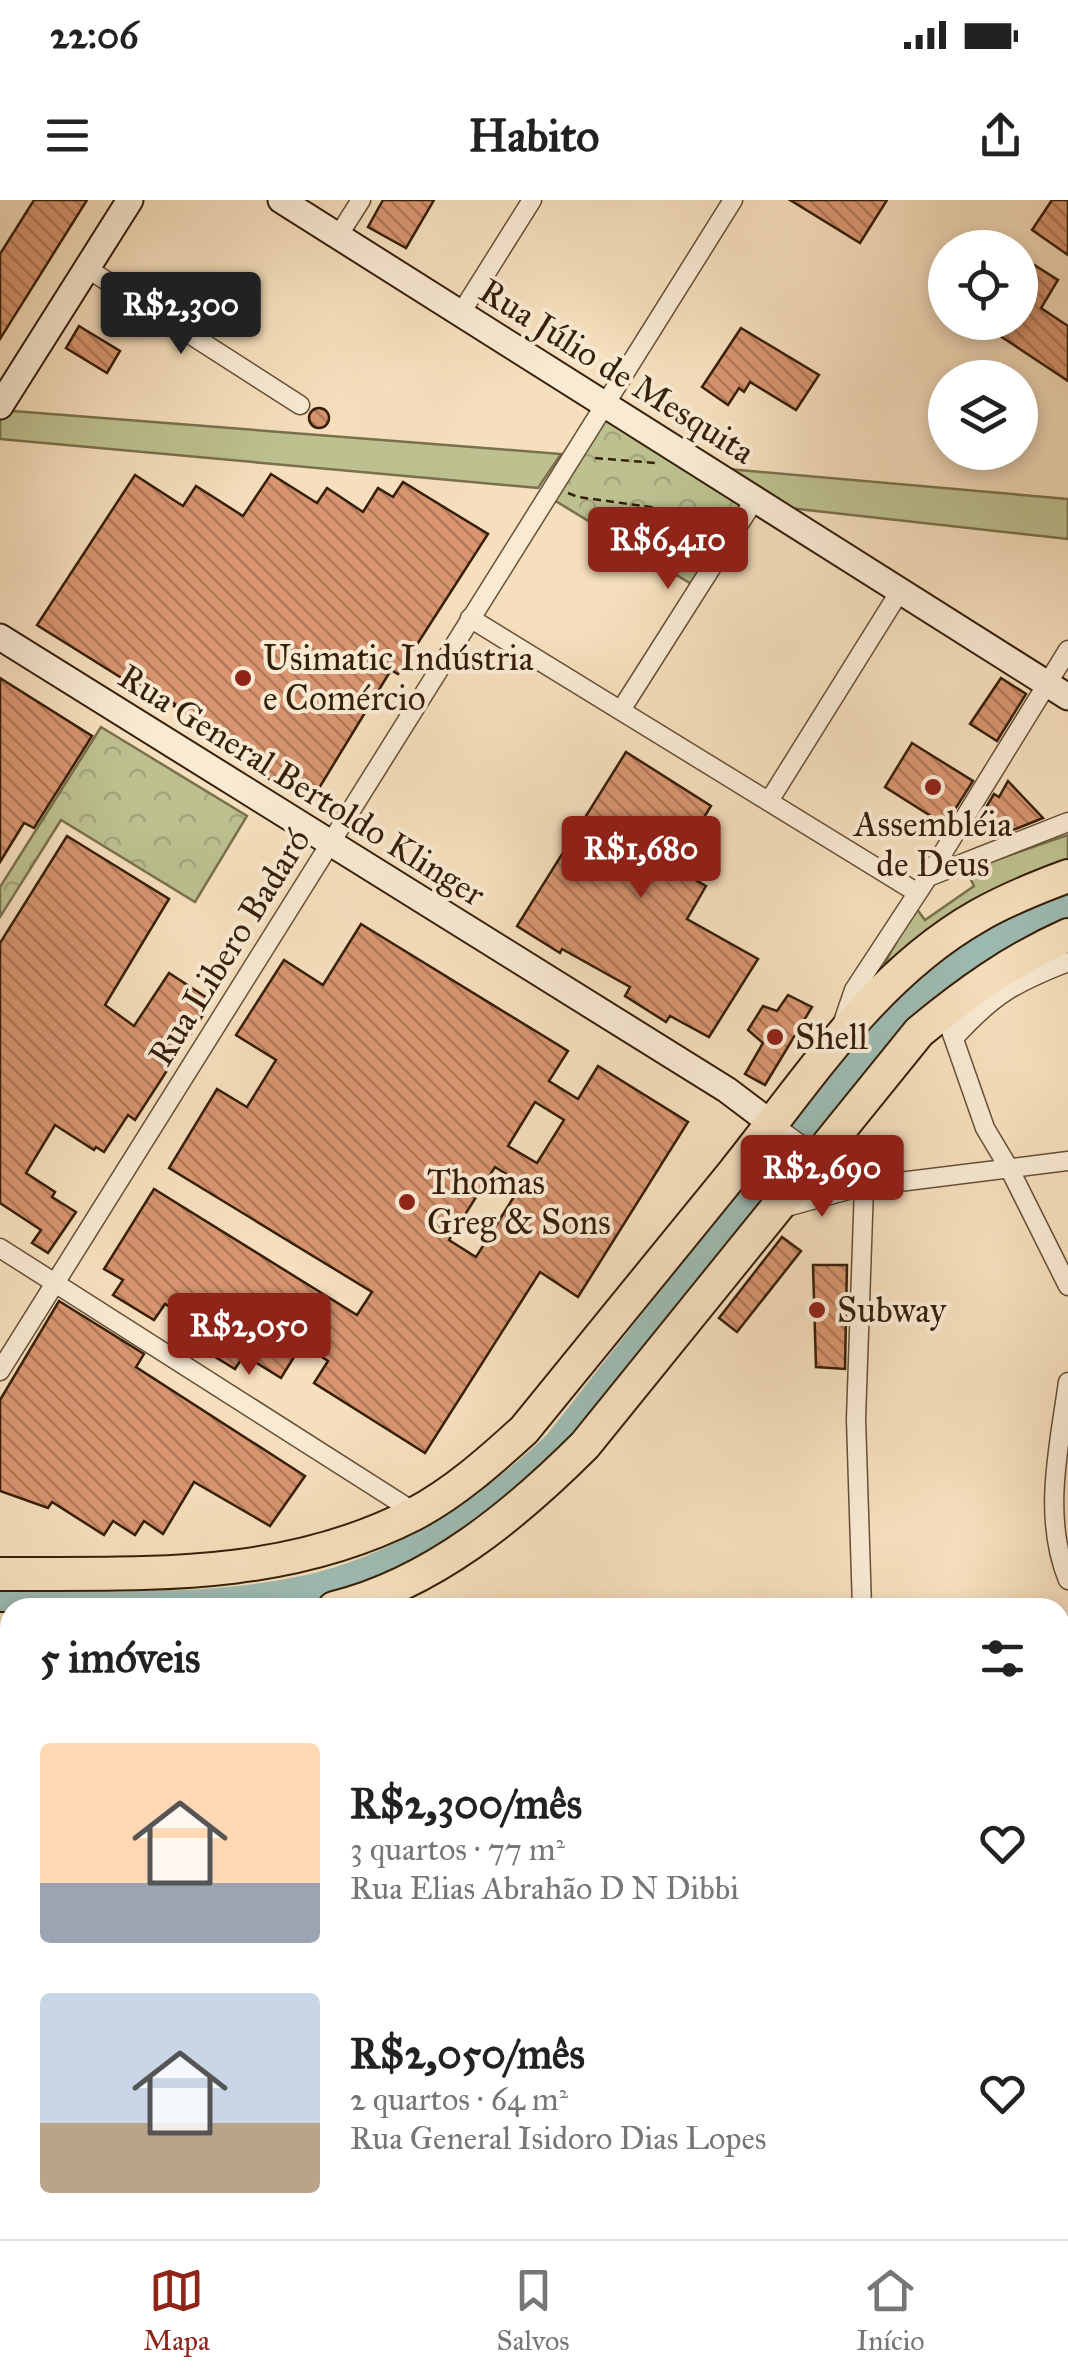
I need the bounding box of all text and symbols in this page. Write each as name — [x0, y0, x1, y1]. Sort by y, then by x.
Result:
text: 22:06 — [50, 12, 139, 58]
icon: menu — [40, 108, 95, 163]
text: Habito — [469, 108, 599, 163]
icon: share — [973, 108, 1028, 163]
map controls — [928, 230, 1038, 470]
button: locate — [928, 230, 1038, 340]
street label: Rua Júlio de Mesquita — [471, 269, 762, 474]
pin: R$2,300 — [89, 272, 273, 357]
text: R$2,300 — [123, 285, 239, 324]
button: layers — [928, 360, 1038, 470]
pin: R$6,410 — [576, 507, 760, 592]
text: R$6,410 — [610, 520, 726, 559]
place label: Usimatic Indústria e Comércio — [263, 637, 534, 720]
street label: Rua General Bertoldo Klinger — [111, 655, 494, 916]
marker: Usimatic Indústria e Comércio — [232, 667, 254, 689]
marker: Assembléia de Deus — [922, 776, 944, 798]
place label: Assembléia de Deus — [852, 803, 1012, 886]
pin: R$1,680 — [549, 816, 733, 901]
street label: Rua Libero Badaró — [139, 821, 320, 1074]
text: R$1,680 — [584, 829, 698, 868]
place label: Shell — [795, 1016, 869, 1059]
marker: Shell — [764, 1026, 786, 1048]
pin: R$2,690 — [730, 1135, 914, 1220]
text: R$2,690 — [763, 1148, 881, 1187]
place label: Thomas Greg & Sons — [427, 1161, 611, 1244]
marker: Thomas Greg & Sons — [396, 1191, 418, 1213]
place label: Subway — [837, 1289, 947, 1332]
pin: R$2,050 — [157, 1293, 341, 1378]
marker: Subway — [806, 1299, 828, 1321]
text: R$2,050 — [190, 1306, 308, 1345]
icon: filters — [975, 1631, 1030, 1686]
text: 5 imóveis — [40, 1632, 200, 1684]
text: R$2,300/mês — [350, 1778, 582, 1830]
icon: home — [120, 1783, 240, 1903]
icon: heart — [975, 1816, 1030, 1871]
text: 3 quartos · 77 m² — [350, 1830, 565, 1869]
text: Rua Elias Abrahão D N Dibbi — [350, 1869, 739, 1908]
text: R$2,050/mês — [350, 2028, 585, 2080]
icon: home — [120, 2033, 240, 2153]
icon: heart — [975, 2066, 1030, 2121]
text: 2 quartos · 64 m² — [350, 2080, 568, 2119]
text: Rua General Isidoro Dias Lopes — [350, 2119, 766, 2158]
tab: Mapa — [143, 2263, 210, 2358]
tab: Salvos — [497, 2263, 570, 2358]
tab: Início — [856, 2263, 925, 2358]

